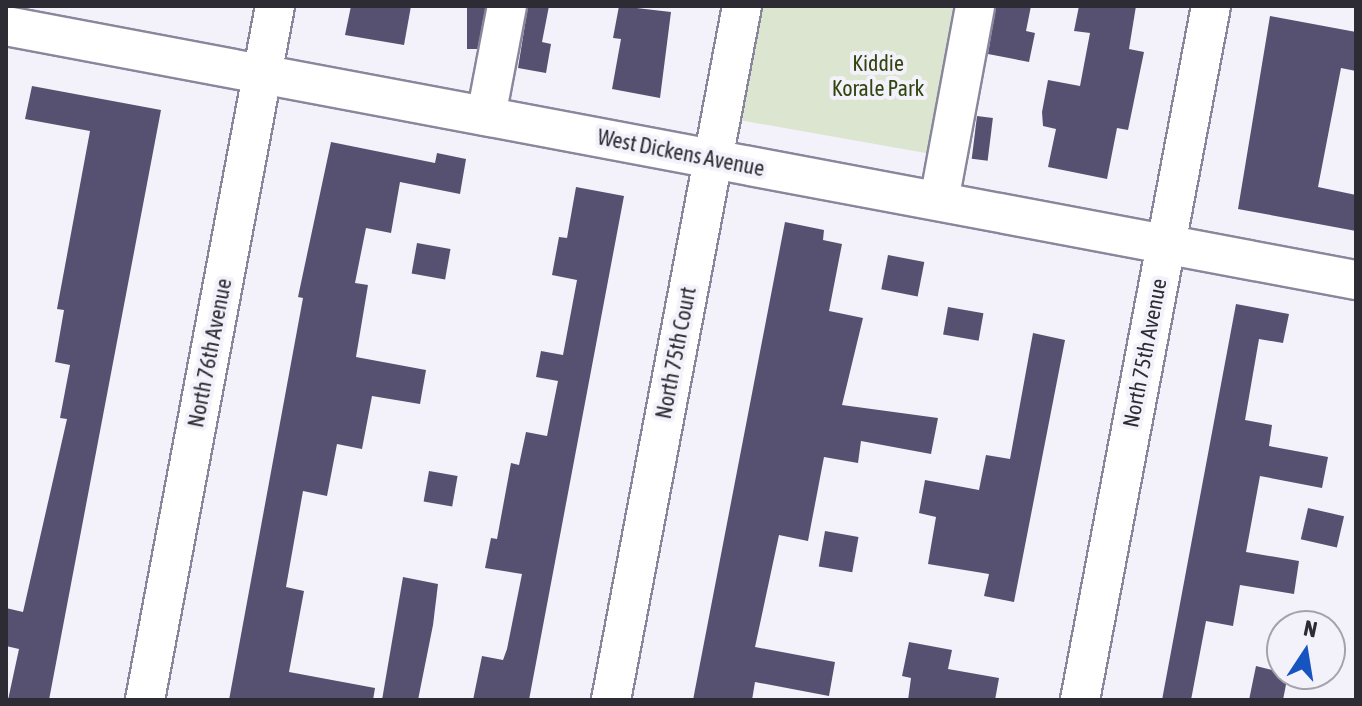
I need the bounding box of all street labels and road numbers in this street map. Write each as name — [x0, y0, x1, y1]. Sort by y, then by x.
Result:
street label: West Dickens Avenue — [595, 124, 767, 182]
street label: North 76th Avenue — [183, 276, 237, 430]
street label: North 75th Avenue — [1118, 276, 1172, 430]
street label: North 75th Court — [650, 285, 702, 421]

